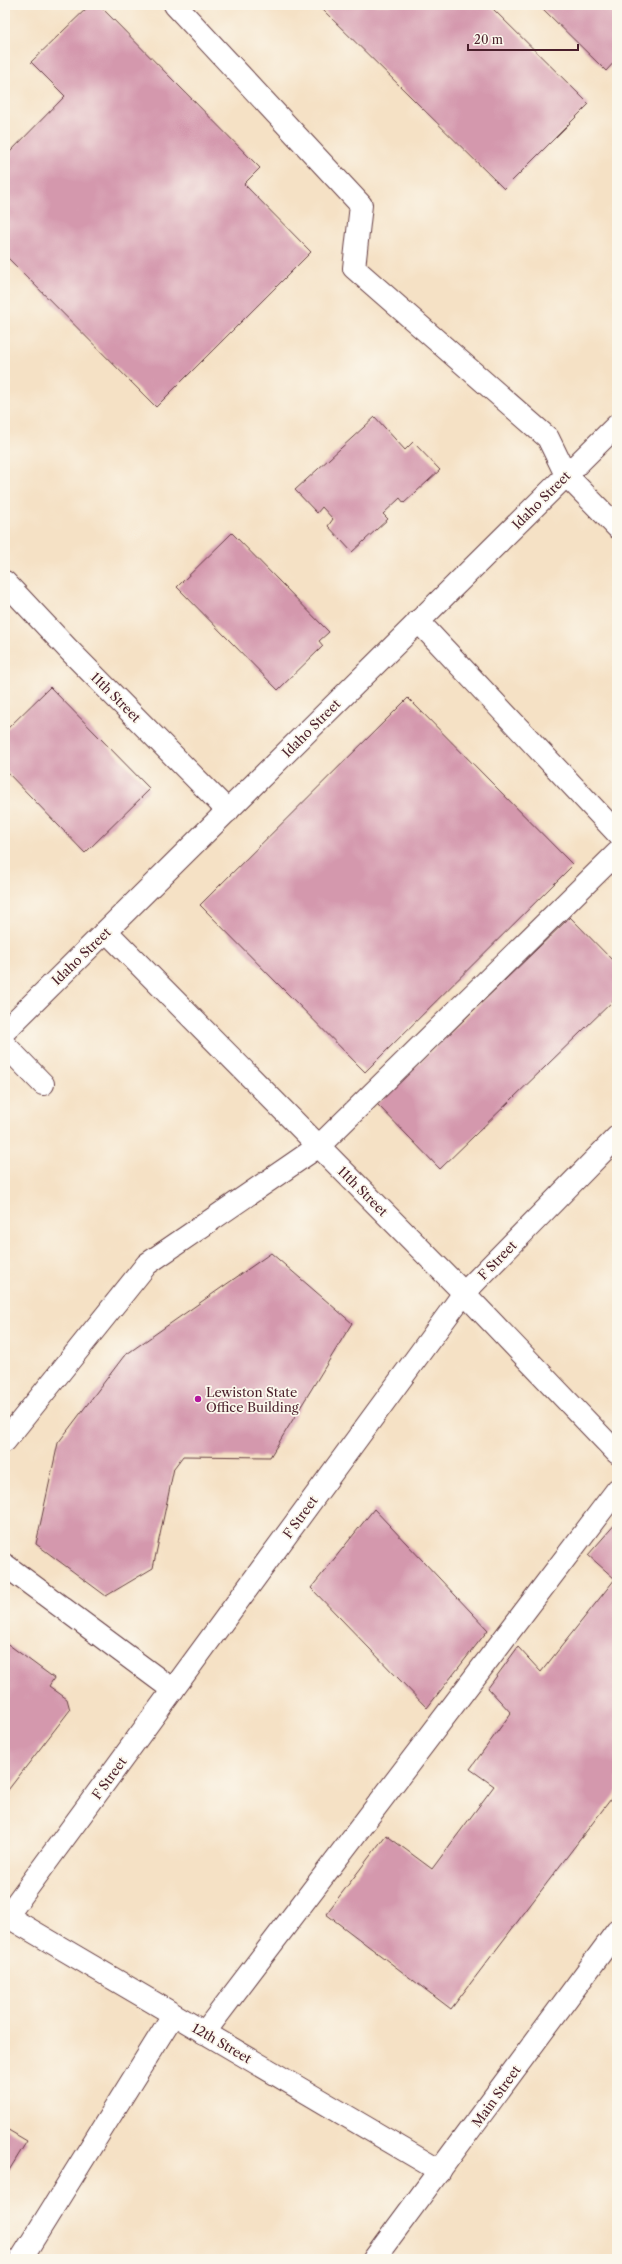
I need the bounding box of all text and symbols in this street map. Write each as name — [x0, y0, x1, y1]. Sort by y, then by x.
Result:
scale bar — [468, 26, 578, 52]
text: 20 m — [474, 32, 503, 47]
street label: Idaho Street — [509, 467, 574, 532]
street label: 11th Street — [88, 669, 145, 726]
street label: Idaho Street — [279, 695, 344, 760]
street label: Idaho Street — [48, 924, 114, 988]
street label: 11th Street — [335, 1163, 392, 1220]
street label: F Street — [474, 1237, 520, 1283]
place label: Lewiston State Office Building — [206, 1384, 299, 1415]
marker: Lewiston State Office Building — [193, 1394, 203, 1404]
street label: F Street — [279, 1492, 321, 1541]
street label: F Street — [88, 1753, 130, 1802]
street label: 12th Street — [189, 2020, 255, 2067]
street label: Main Street — [468, 2062, 524, 2130]

